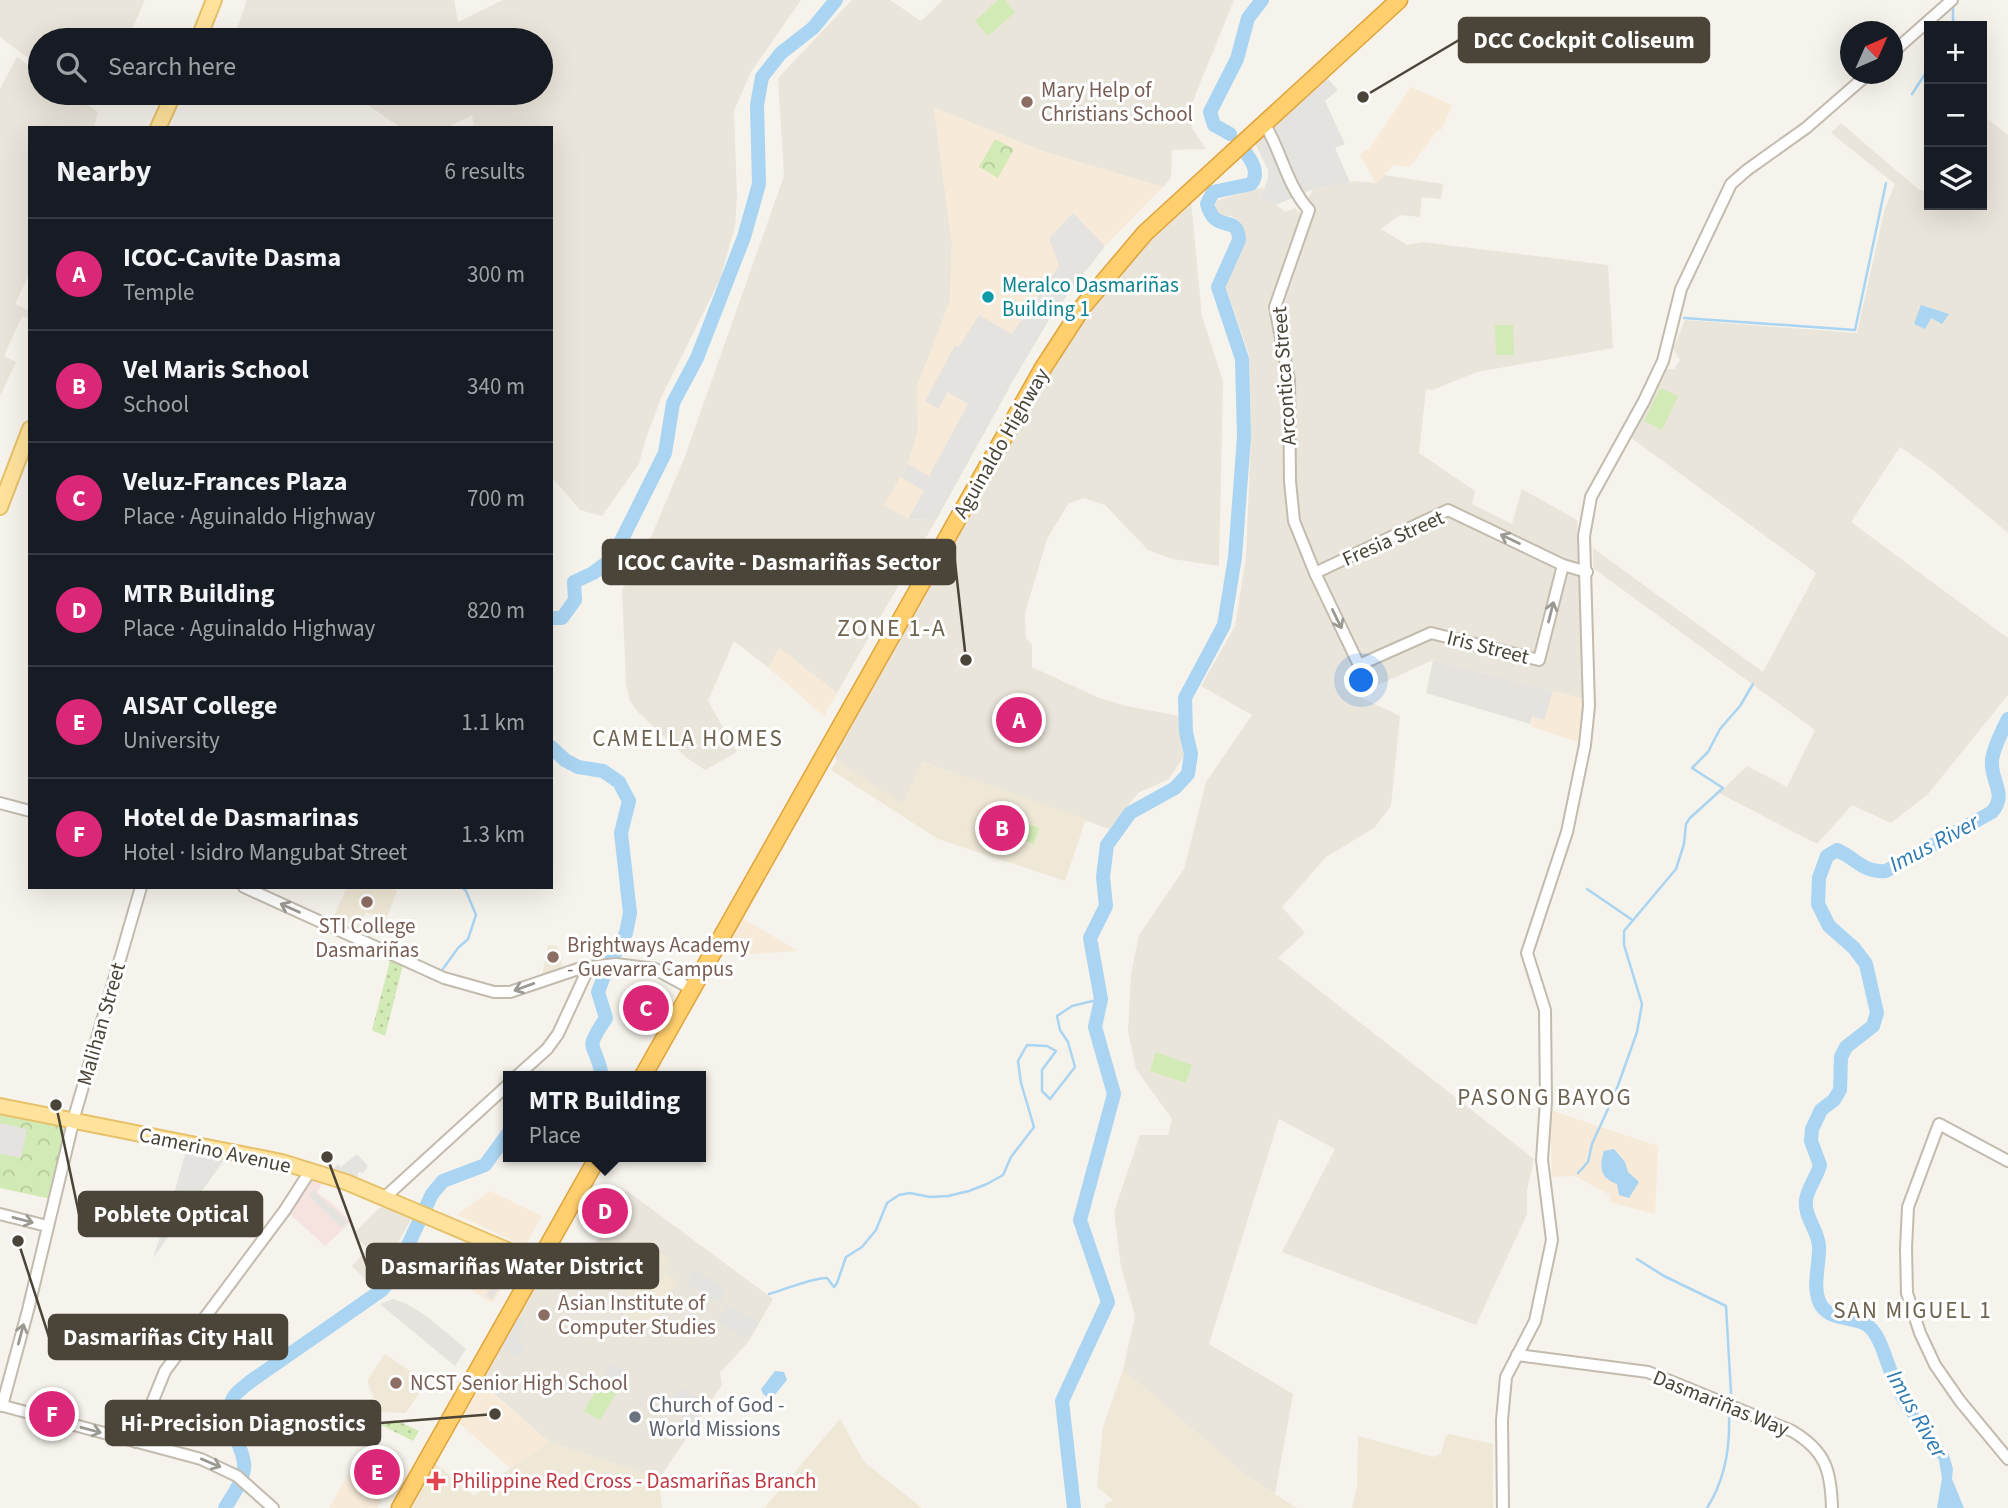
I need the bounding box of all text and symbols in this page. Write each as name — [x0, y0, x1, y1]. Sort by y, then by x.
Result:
callout: DCC Cockpit Coliseum — [1459, 18, 1709, 62]
north arrow — [1840, 21, 1903, 84]
map controls — [1924, 21, 1987, 210]
button: + — [1924, 21, 1987, 84]
text: DCC Cockpit Coliseum — [1473, 24, 1695, 57]
search box — [28, 28, 553, 105]
icon: search — [52, 48, 90, 86]
text: Search here — [108, 48, 236, 85]
place label: Mary Help of Christians School — [1041, 75, 1193, 129]
button: − — [1924, 84, 1987, 147]
marker: Mary Help of Christians School — [1019, 94, 1035, 110]
button: layers — [1924, 147, 1987, 210]
text: Nearby — [56, 150, 151, 193]
text: 6 results — [445, 155, 525, 188]
text: ICOC-Cavite Dasma — [123, 239, 341, 276]
text: A — [72, 258, 86, 291]
text: 300 m — [467, 258, 525, 291]
place label: Meralco Dasmariñas Building 1 — [1002, 270, 1179, 324]
text: Temple — [123, 276, 194, 309]
marker: Meralco Dasmariñas Building 1 — [980, 289, 996, 305]
street label: Arcontica Street — [1264, 305, 1304, 447]
text: Vel Maris School — [123, 351, 309, 388]
street label: Aguinaldo Highway — [946, 362, 1056, 524]
text: B — [72, 370, 86, 403]
text: 340 m — [467, 370, 525, 403]
text: School — [123, 388, 189, 421]
text: Veluz-Frances Plaza — [123, 463, 347, 500]
text: C — [72, 482, 86, 515]
text: 700 m — [467, 482, 525, 515]
text: Place · Aguinaldo Highway — [123, 500, 375, 533]
street label: Fresia Street — [1337, 502, 1449, 574]
one-way arrow — [1500, 532, 1521, 546]
callout: ICOC Cavite - Dasmariñas Sector — [603, 540, 955, 584]
text: ICOC Cavite - Dasmariñas Sector — [617, 546, 942, 579]
text: MTR Building — [123, 575, 274, 612]
text: D — [72, 594, 86, 627]
text: 820 m — [467, 594, 525, 627]
one-way arrow — [1545, 601, 1558, 624]
one-way arrow — [1330, 608, 1344, 629]
district label: ZONE 1-A — [837, 611, 947, 646]
text: Place · Aguinaldo Highway — [123, 612, 375, 645]
street label: Iris Street — [1444, 622, 1532, 672]
your location — [1344, 663, 1378, 697]
text: AISAT College — [123, 687, 277, 724]
pin: A — [996, 694, 1042, 746]
text: E — [73, 706, 85, 739]
text: 1.1 km — [461, 706, 525, 739]
district label: CAMELLA HOMES — [592, 722, 784, 755]
text: University — [123, 724, 220, 757]
text: Hotel de Dasmarinas — [123, 799, 359, 836]
pin: B — [979, 802, 1025, 854]
water label: Imus River — [1883, 805, 1986, 880]
text: F — [73, 818, 85, 851]
text: 1.3 km — [461, 818, 525, 851]
text: Hotel · Isidro Mangubat Street — [123, 836, 407, 869]
marker: STI College Dasmariñas — [359, 894, 375, 910]
one-way arrow — [279, 901, 301, 914]
place label: STI College Dasmariñas — [315, 911, 419, 965]
place label: Brightways Academy - Guevarra Campus — [567, 930, 750, 984]
marker: Brightways Academy - Guevarra Campus — [545, 949, 561, 965]
street label: Malihan Street — [69, 959, 133, 1089]
one-way arrow — [513, 982, 535, 994]
pin: C — [623, 982, 669, 1034]
popup — [503, 1071, 706, 1162]
district label: PASONG BAYOG — [1457, 1081, 1633, 1114]
text: MTR Building — [529, 1082, 680, 1119]
street label: Camerino Avenue — [136, 1119, 294, 1181]
text: Place — [529, 1119, 581, 1152]
pin: D — [582, 1185, 628, 1237]
callout: Poblete Optical — [79, 1192, 262, 1236]
text: Poblete Optical — [93, 1198, 249, 1231]
one-way arrow — [12, 1214, 34, 1227]
callout: Dasmariñas Water District — [367, 1244, 658, 1288]
text: Dasmariñas Water District — [381, 1250, 644, 1283]
place label: Asian Institute of Computer Studies — [558, 1288, 716, 1342]
district label: SAN MIGUEL 1 — [1833, 1294, 1993, 1327]
marker: Asian Institute of Computer Studies — [536, 1307, 552, 1323]
callout: Dasmariñas City Hall — [49, 1315, 287, 1359]
text: Dasmariñas City Hall — [63, 1321, 274, 1354]
one-way arrow — [15, 1323, 28, 1346]
street label: Dasmariñas Way — [1648, 1362, 1794, 1444]
water label: Imus River — [1878, 1364, 1956, 1465]
place label: NCST Senior High School — [410, 1368, 628, 1398]
marker: NCST Senior High School — [388, 1375, 404, 1391]
pin: F — [29, 1388, 75, 1440]
place label: Church of God - World Missions — [649, 1390, 785, 1444]
callout: Hi-Precision Diagnostics — [106, 1401, 380, 1445]
text: Hi-Precision Diagnostics — [120, 1407, 366, 1440]
marker: Church of God - World Missions — [627, 1409, 643, 1425]
one-way arrow — [80, 1424, 102, 1437]
pin: E — [354, 1446, 400, 1498]
one-way arrow — [200, 1457, 221, 1470]
place label: Philippine Red Cross - Dasmariñas Branch — [452, 1466, 817, 1496]
marker: Philippine Red Cross - Dasmariñas Branch — [426, 1471, 446, 1491]

